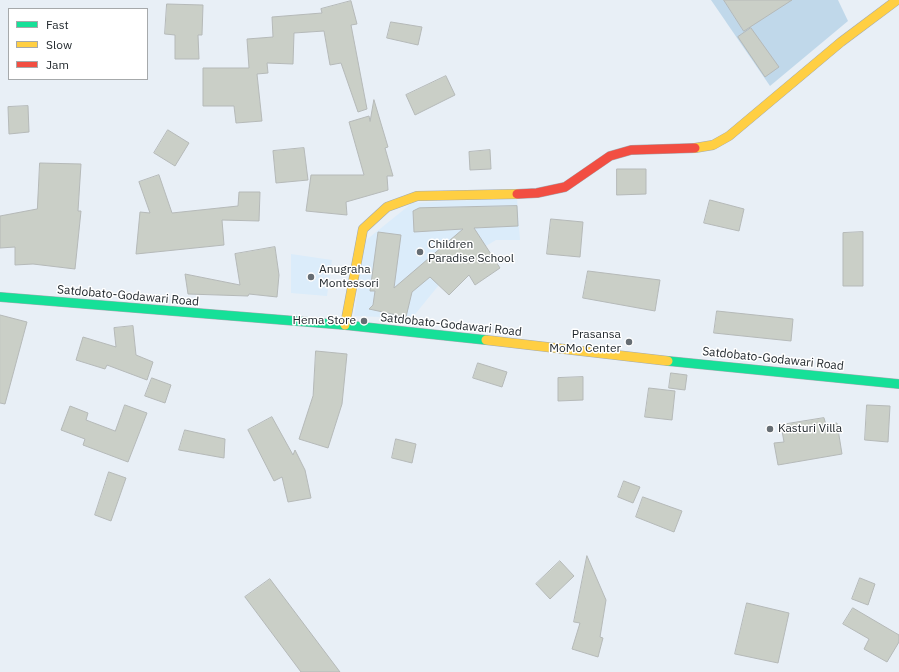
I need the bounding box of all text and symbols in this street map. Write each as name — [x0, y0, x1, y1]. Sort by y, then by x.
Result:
legend — [8, 8, 148, 80]
text: Fast — [46, 17, 69, 32]
text: Slow — [46, 37, 72, 52]
text: Jam — [46, 57, 69, 72]
place label: Children Paradise School — [428, 238, 514, 266]
marker: Children Paradise School — [415, 247, 425, 257]
place label: Anugraha Montessori — [319, 263, 379, 291]
marker: Anugraha Montessori — [306, 272, 316, 282]
street label: Satdobato-Godawari Road — [56, 283, 200, 309]
street label: Satdobato-Godawari Road — [379, 310, 523, 340]
place label: Hema Store — [292, 314, 356, 328]
marker: Hema Store — [359, 316, 369, 326]
place label: Prasansa MoMo Center — [549, 328, 621, 356]
marker: Prasansa MoMo Center — [624, 337, 634, 347]
street label: Satdobato-Godawari Road — [701, 344, 845, 374]
place label: Kasturi Villa — [778, 422, 842, 436]
marker: Kasturi Villa — [765, 424, 775, 434]

